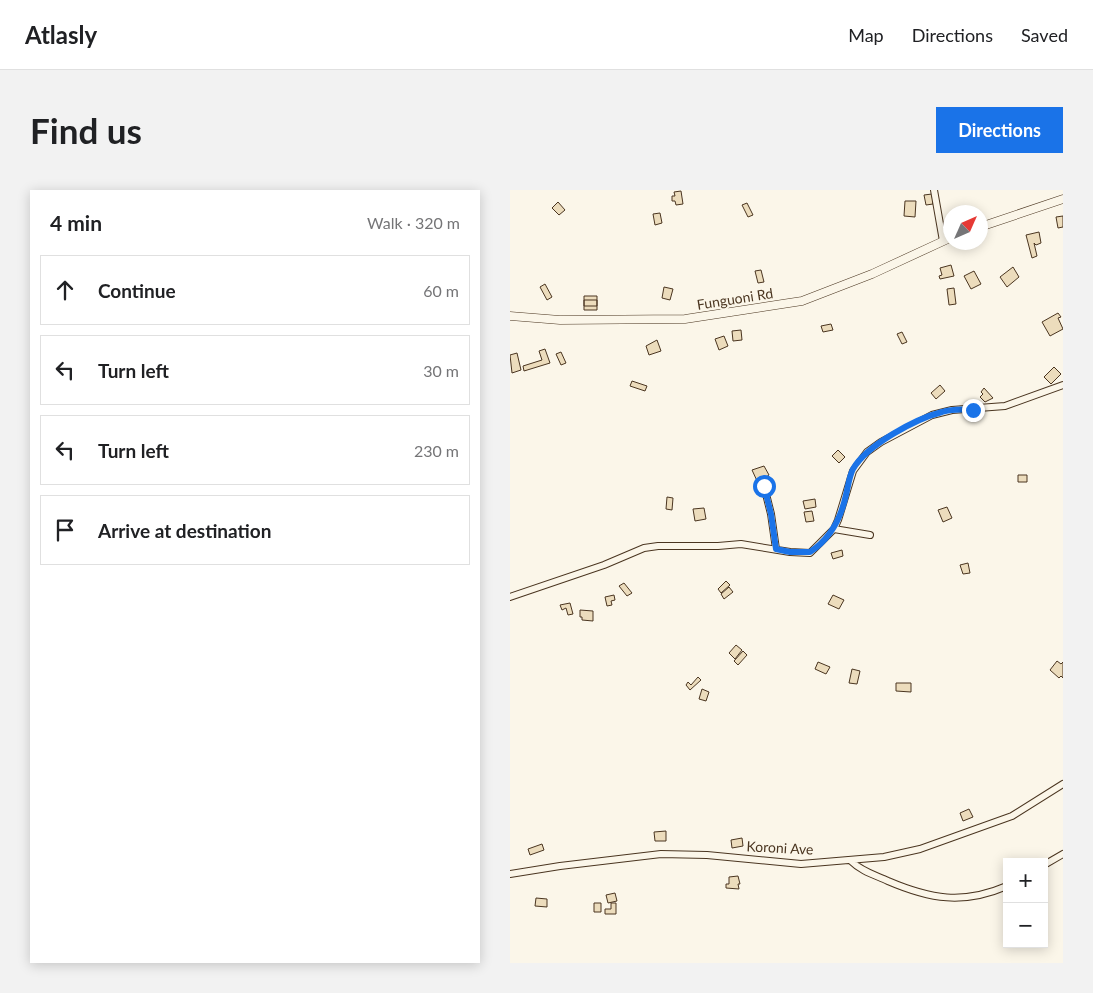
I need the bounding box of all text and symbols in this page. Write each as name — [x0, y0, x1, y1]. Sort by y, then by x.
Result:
text: Atlasly — [25, 20, 97, 49]
text: Map — [848, 24, 884, 46]
text: Directions — [912, 24, 993, 46]
text: Saved — [1021, 24, 1068, 46]
button: Directions — [936, 107, 1063, 153]
text: Find us — [30, 109, 142, 151]
north arrow — [943, 205, 988, 250]
text: 4 min — [50, 210, 102, 235]
text: Walk · 320 m — [367, 213, 460, 232]
icon: ahead — [51, 276, 79, 304]
text: Continue — [98, 279, 176, 302]
text: 60 m — [423, 281, 459, 300]
street label: Funguoni Rd — [696, 284, 774, 313]
icon: left — [51, 356, 79, 384]
text: Turn left — [98, 359, 169, 382]
text: 30 m — [423, 361, 459, 380]
route end — [962, 399, 985, 422]
icon: left — [51, 436, 79, 464]
text: Turn left — [98, 439, 169, 462]
text: 230 m — [414, 441, 459, 460]
route start — [753, 475, 776, 498]
icon: arrive — [51, 516, 79, 544]
text: Arrive at destination — [98, 519, 271, 542]
street label: Koroni Ave — [746, 837, 814, 858]
map controls — [1003, 858, 1048, 948]
button: + — [1003, 858, 1048, 903]
button: − — [1003, 903, 1048, 948]

